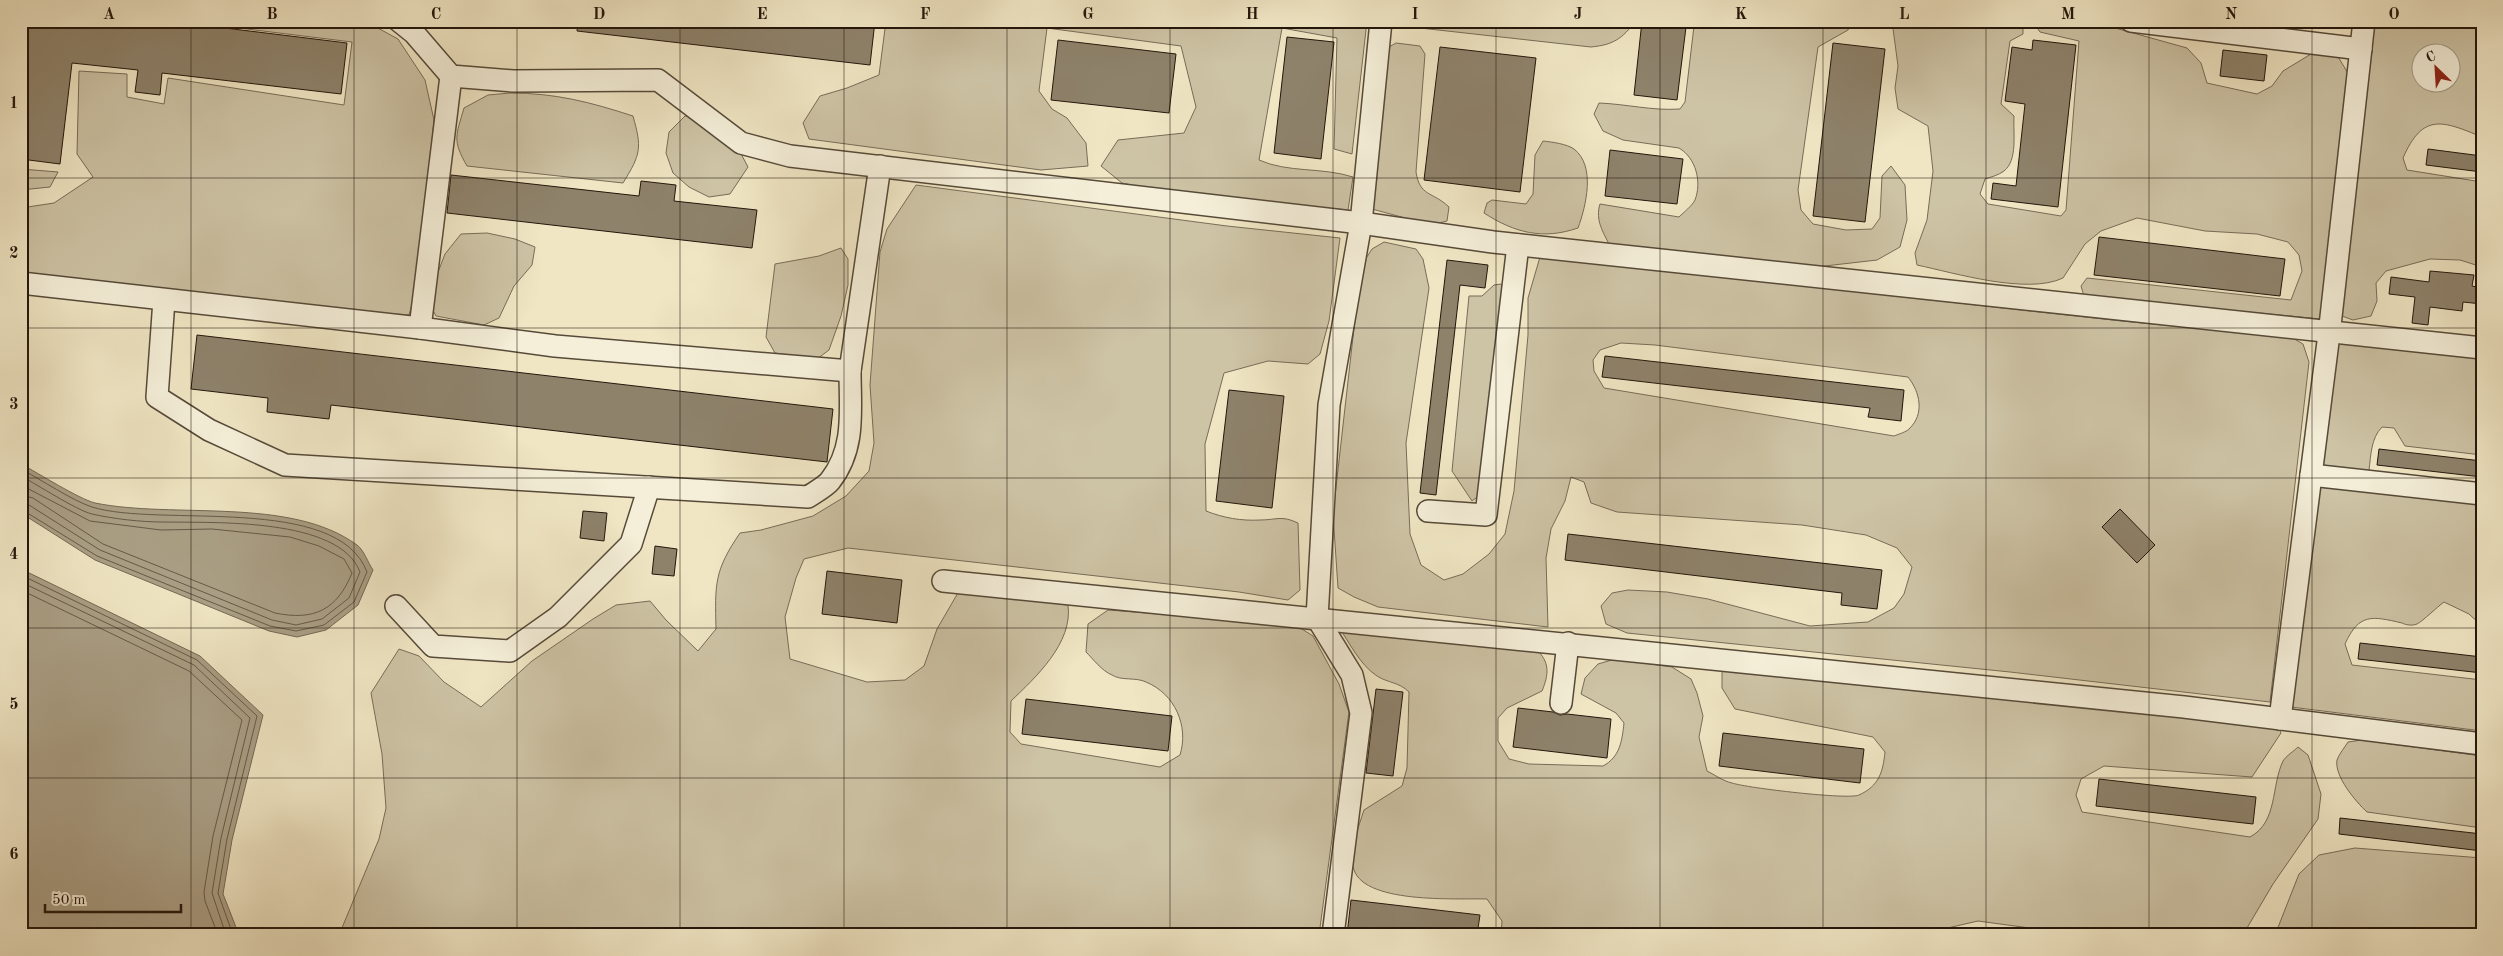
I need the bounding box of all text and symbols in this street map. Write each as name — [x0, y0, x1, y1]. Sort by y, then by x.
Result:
text: A — [103, 7, 115, 23]
text: B — [266, 7, 278, 23]
text: C — [431, 7, 441, 23]
text: D — [593, 7, 605, 23]
text: E — [756, 7, 768, 23]
text: F — [920, 7, 931, 23]
text: G — [1082, 7, 1094, 23]
text: H — [1245, 7, 1259, 23]
text: I — [1411, 7, 1419, 23]
text: J — [1574, 7, 1583, 23]
text: K — [1735, 7, 1747, 23]
text: L — [1899, 7, 1910, 23]
text: M — [2061, 7, 2075, 23]
text: N — [2225, 7, 2238, 23]
text: O — [2388, 7, 2400, 23]
north arrow — [2410, 42, 2460, 92]
text: С — [2424, 49, 2438, 65]
text: 1 — [9, 96, 19, 112]
text: 2 — [9, 246, 19, 262]
text: 3 — [9, 397, 19, 413]
text: 4 — [9, 547, 19, 563]
text: 5 — [9, 697, 19, 713]
text: 6 — [9, 847, 19, 863]
scale bar — [45, 881, 181, 913]
text: 50 m — [52, 893, 86, 908]

